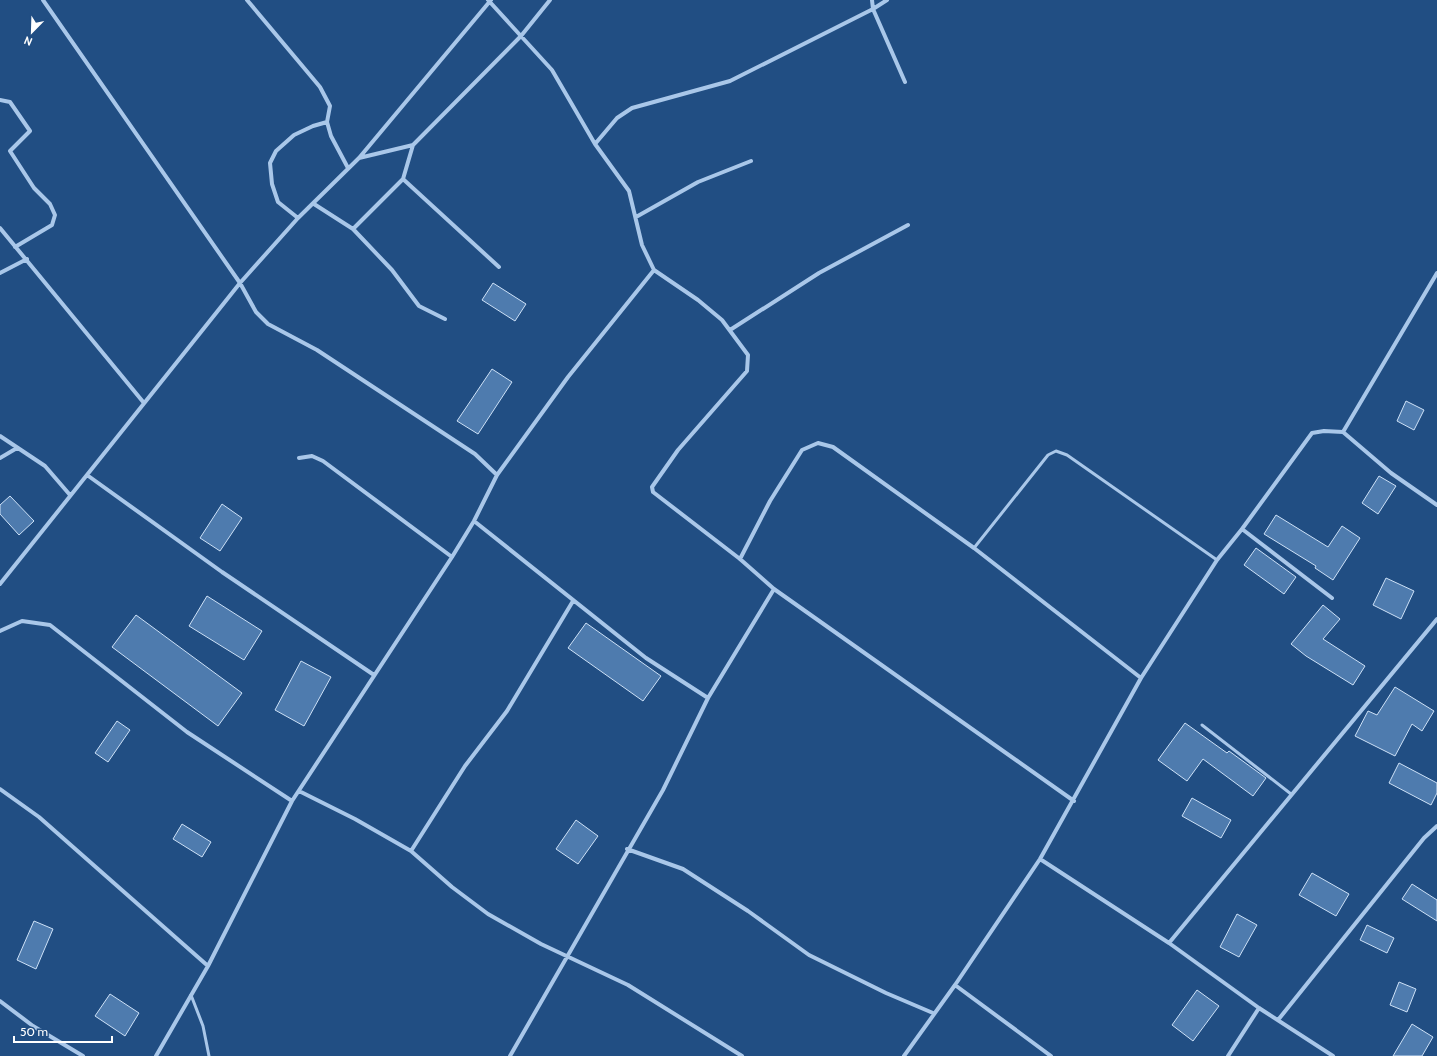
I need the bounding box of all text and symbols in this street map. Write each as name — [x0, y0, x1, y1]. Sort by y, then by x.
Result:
north arrow — [12, 12, 52, 52]
text: N — [22, 33, 34, 49]
scale bar — [14, 1018, 112, 1044]
text: 50 m — [20, 1024, 48, 1039]

